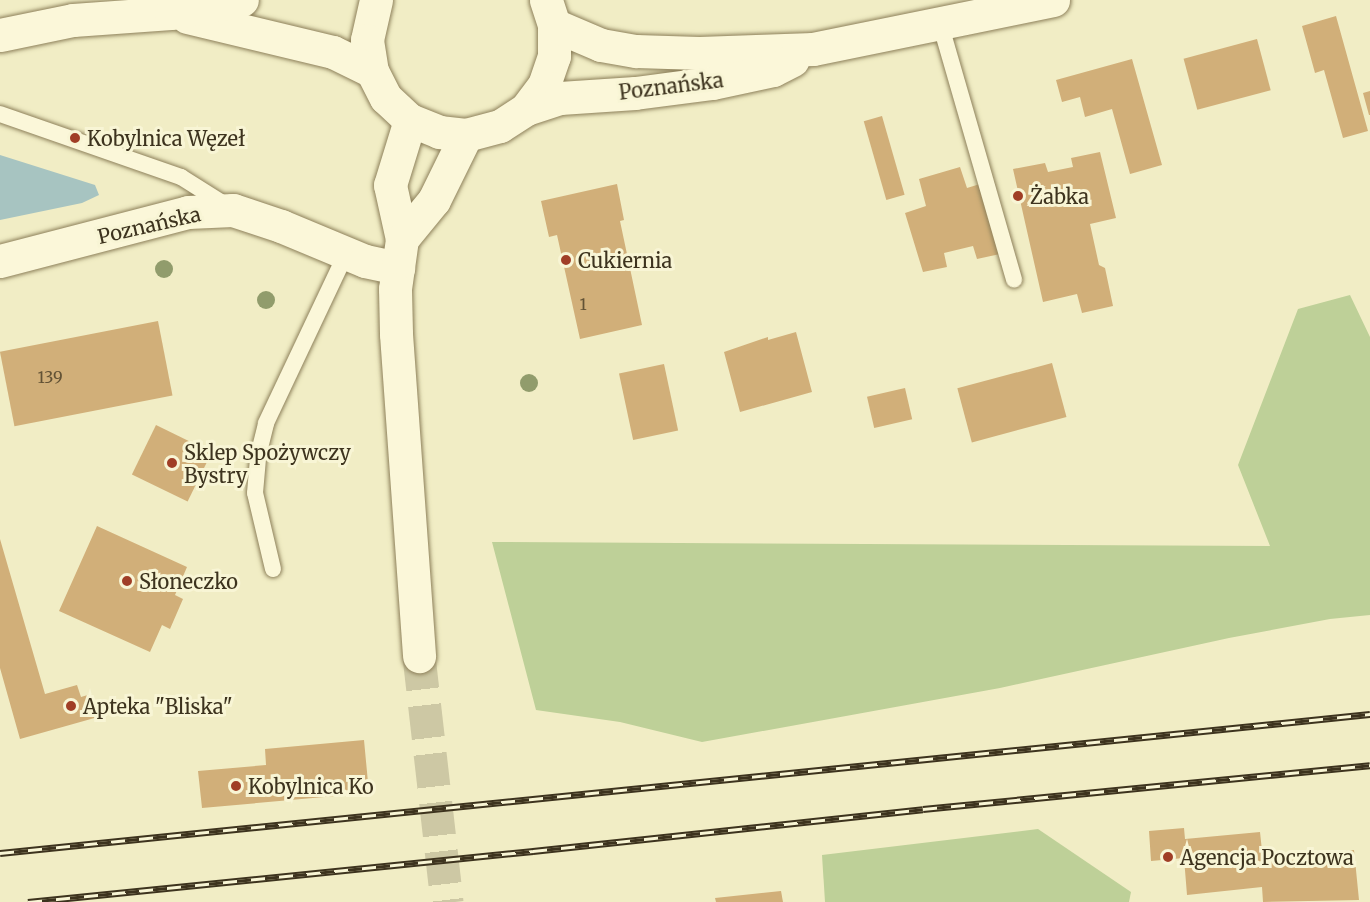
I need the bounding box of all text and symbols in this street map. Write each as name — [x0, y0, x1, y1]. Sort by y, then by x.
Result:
street label: Poznańska — [617, 68, 725, 104]
place label: Kobylnica Węzeł — [87, 126, 245, 150]
marker: Kobylnica Węzeł — [68, 131, 82, 145]
place label: Żabka — [1030, 184, 1089, 208]
marker: Żabka — [1011, 189, 1025, 203]
street label: Poznańska — [95, 201, 203, 249]
place label: Cukiernia — [578, 248, 672, 272]
marker: Cukiernia — [559, 253, 573, 267]
house number: 1 — [579, 294, 587, 314]
house number: 139 — [37, 367, 63, 387]
place label: Sklep Spożywczy Bystry — [184, 440, 351, 487]
marker: Sklep Spożywczy Bystry — [165, 456, 179, 470]
place label: Słoneczko — [139, 569, 238, 593]
marker: Słoneczko — [120, 574, 134, 588]
place label: Apteka "Bliska" — [83, 694, 233, 718]
marker: Apteka "Bliska" — [64, 699, 78, 713]
place label: Kobylnica Ko — [248, 774, 374, 798]
marker: Kobylnica Ko — [229, 779, 243, 793]
place label: Agencja Pocztowa — [1180, 845, 1354, 869]
marker: Agencja Pocztowa — [1161, 850, 1175, 864]

